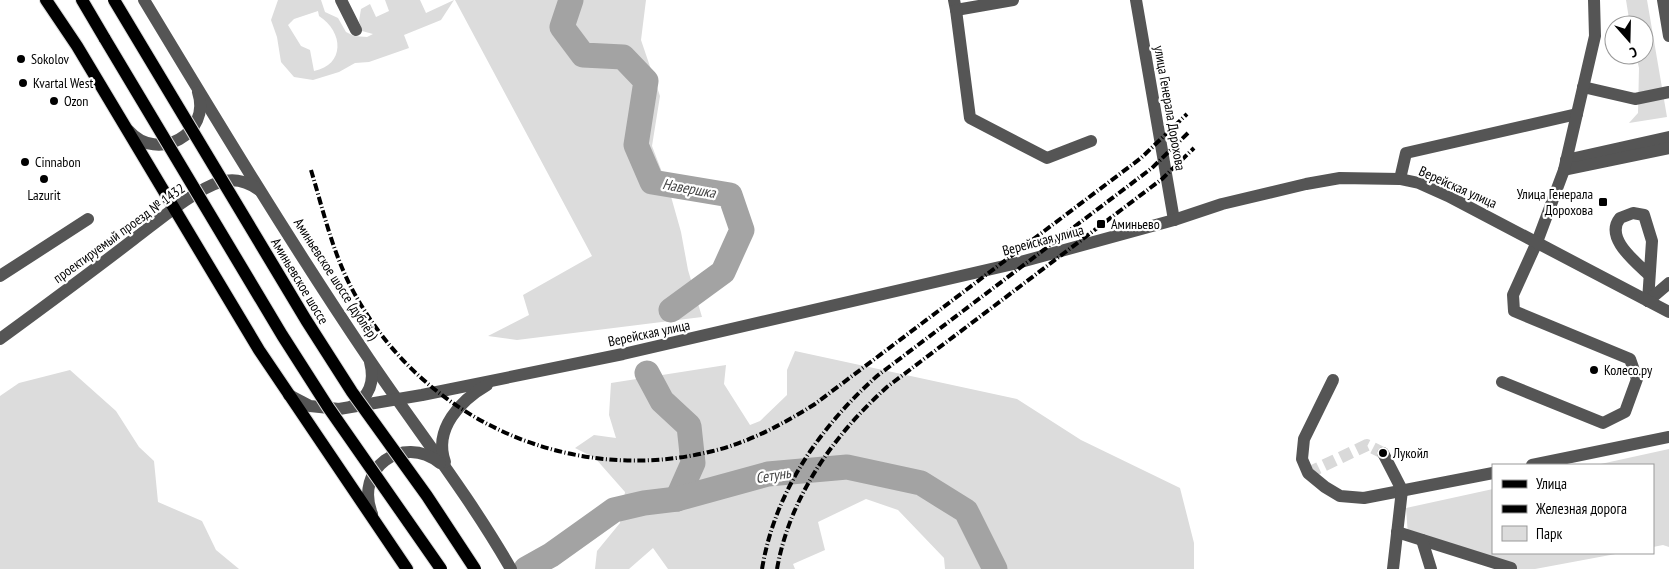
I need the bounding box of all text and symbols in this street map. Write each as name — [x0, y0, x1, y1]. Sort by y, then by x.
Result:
north arrow — [1604, 15, 1654, 65]
text: С — [1627, 43, 1640, 62]
street label: улица Генерала Дорохова — [1150, 44, 1190, 172]
place label: Sokolov — [31, 50, 70, 68]
marker: Sokolov — [15, 53, 27, 65]
place label: Kvartal West — [33, 74, 93, 92]
marker: Kvartal West — [17, 77, 29, 89]
place label: Ozon — [64, 92, 89, 110]
marker: Ozon — [48, 95, 60, 107]
place label: Cinnabon — [35, 153, 81, 171]
marker: Cinnabon — [19, 156, 31, 168]
street label: Верейская улица — [1416, 162, 1500, 212]
marker: Lazurit — [38, 173, 50, 185]
water label: Навершка — [661, 174, 718, 202]
street label: проектируемый проезд № 1432 — [50, 179, 188, 287]
place label: Улица Генерала Дорохова — [1517, 185, 1593, 219]
place label: Lazurit — [27, 186, 61, 204]
marker: Улица Генерала Дорохова — [1597, 196, 1609, 208]
street label: Аминьевское шоссе (дублёр) — [290, 215, 382, 343]
place label: Аминьево — [1111, 215, 1160, 233]
marker: Аминьево — [1095, 218, 1107, 230]
street label: Верейская улица — [1000, 221, 1086, 259]
street label: Аминьевское шоссе — [268, 235, 332, 327]
street label: Верейская улица — [606, 316, 692, 350]
place label: Колесо.ру — [1604, 361, 1653, 379]
marker: Колесо.ру — [1588, 364, 1600, 376]
place label: Лукойл — [1392, 444, 1429, 462]
marker: Лукойл — [1377, 447, 1389, 459]
water label: Сетунь — [754, 463, 793, 487]
legend — [1492, 464, 1654, 554]
text: Улица — [1536, 474, 1567, 493]
text: Железная дорога — [1535, 499, 1627, 518]
text: Парк — [1536, 524, 1562, 543]

